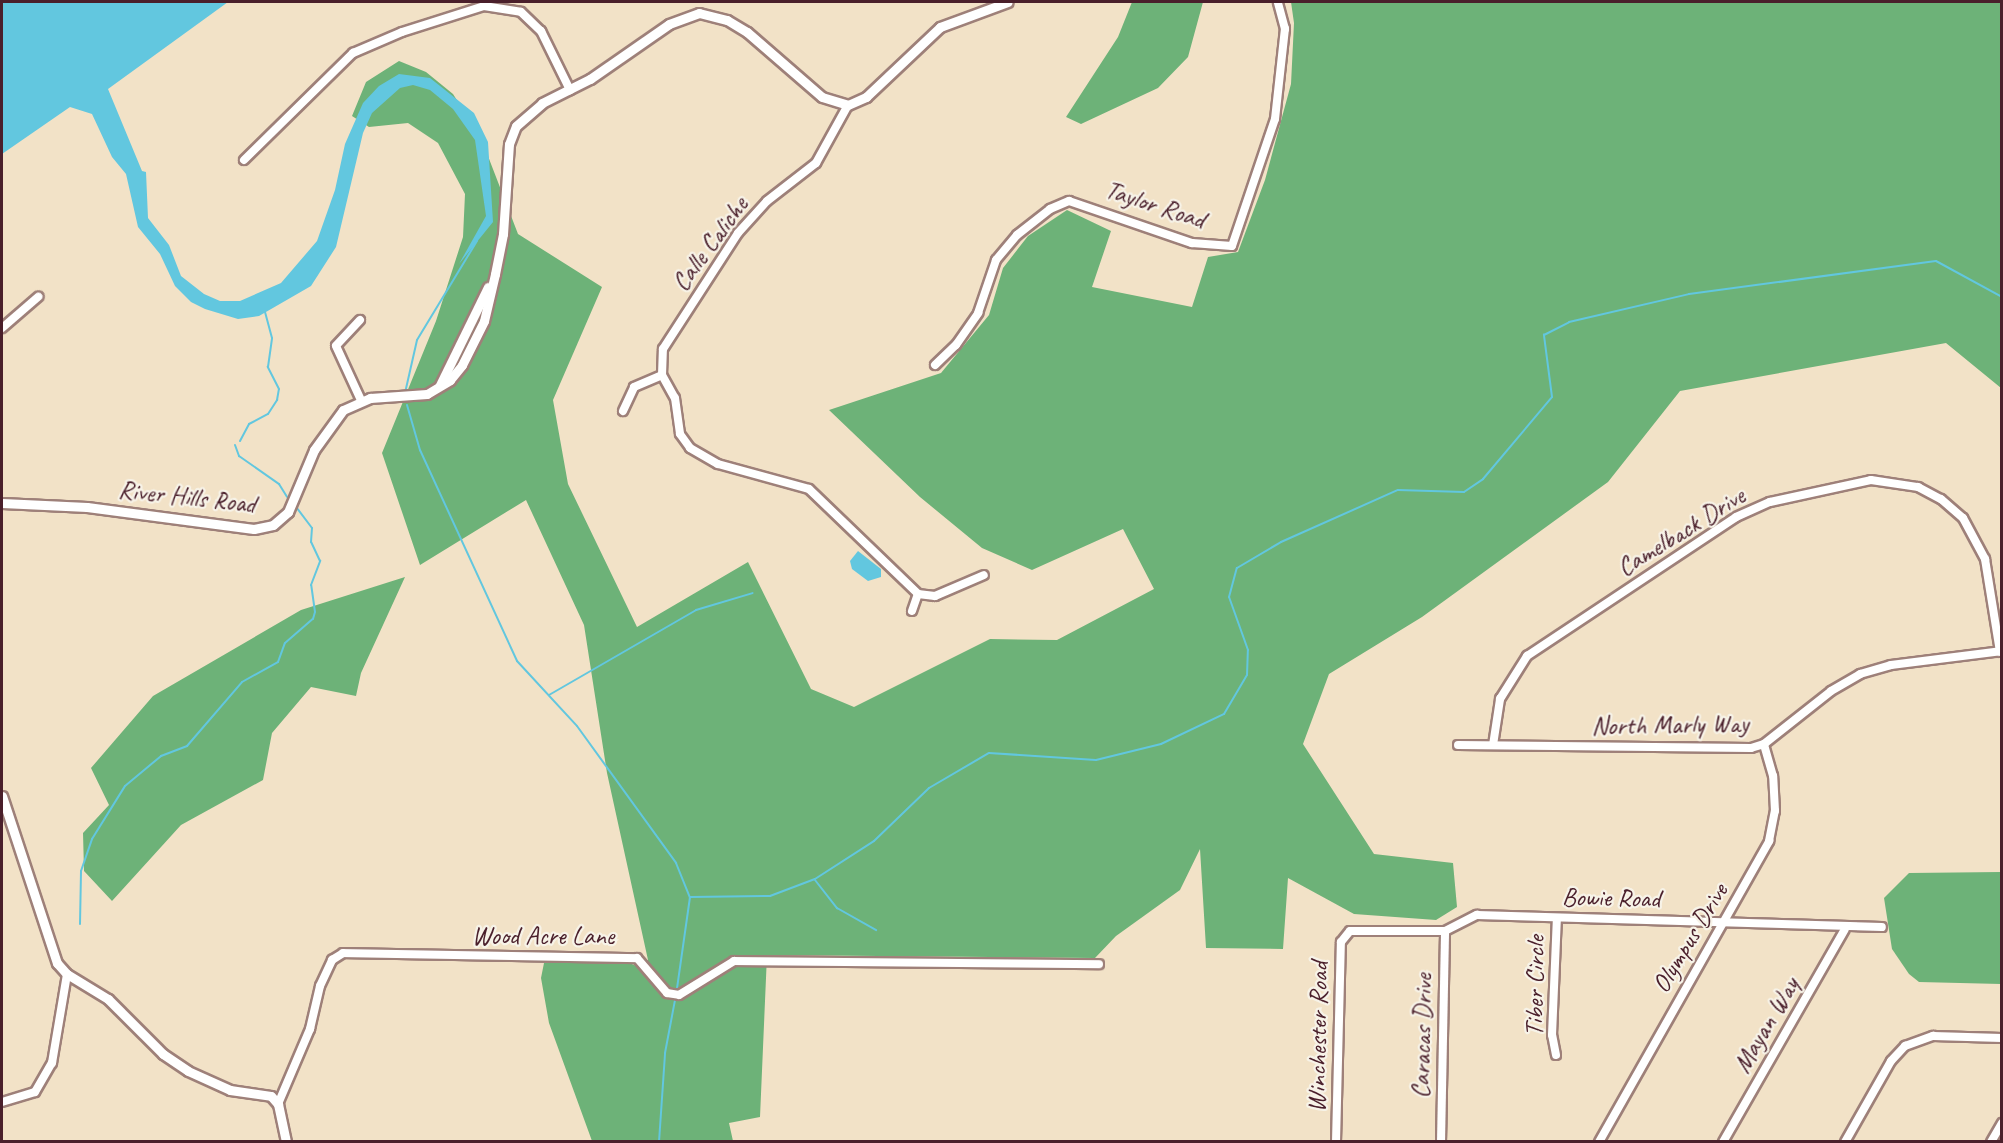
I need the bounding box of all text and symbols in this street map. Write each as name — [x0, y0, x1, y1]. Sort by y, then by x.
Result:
street label: Taylor Road — [1102, 174, 1208, 236]
street label: Calle Caliche — [665, 191, 755, 297]
street label: River Hills Road — [116, 474, 258, 520]
street label: Camelback Drive — [1611, 480, 1751, 584]
street label: North Marly Way — [1591, 708, 1749, 742]
street label: Olympus Drive — [1645, 878, 1735, 998]
street label: Bowie Road — [1561, 882, 1661, 914]
street label: Wood Acre Lane — [472, 920, 614, 952]
street label: Tiber Circle — [1519, 935, 1551, 1037]
street label: Winchester Road — [1301, 961, 1335, 1113]
street label: Mayan Way — [1726, 972, 1806, 1078]
street label: Caracas Drive — [1405, 973, 1439, 1099]

